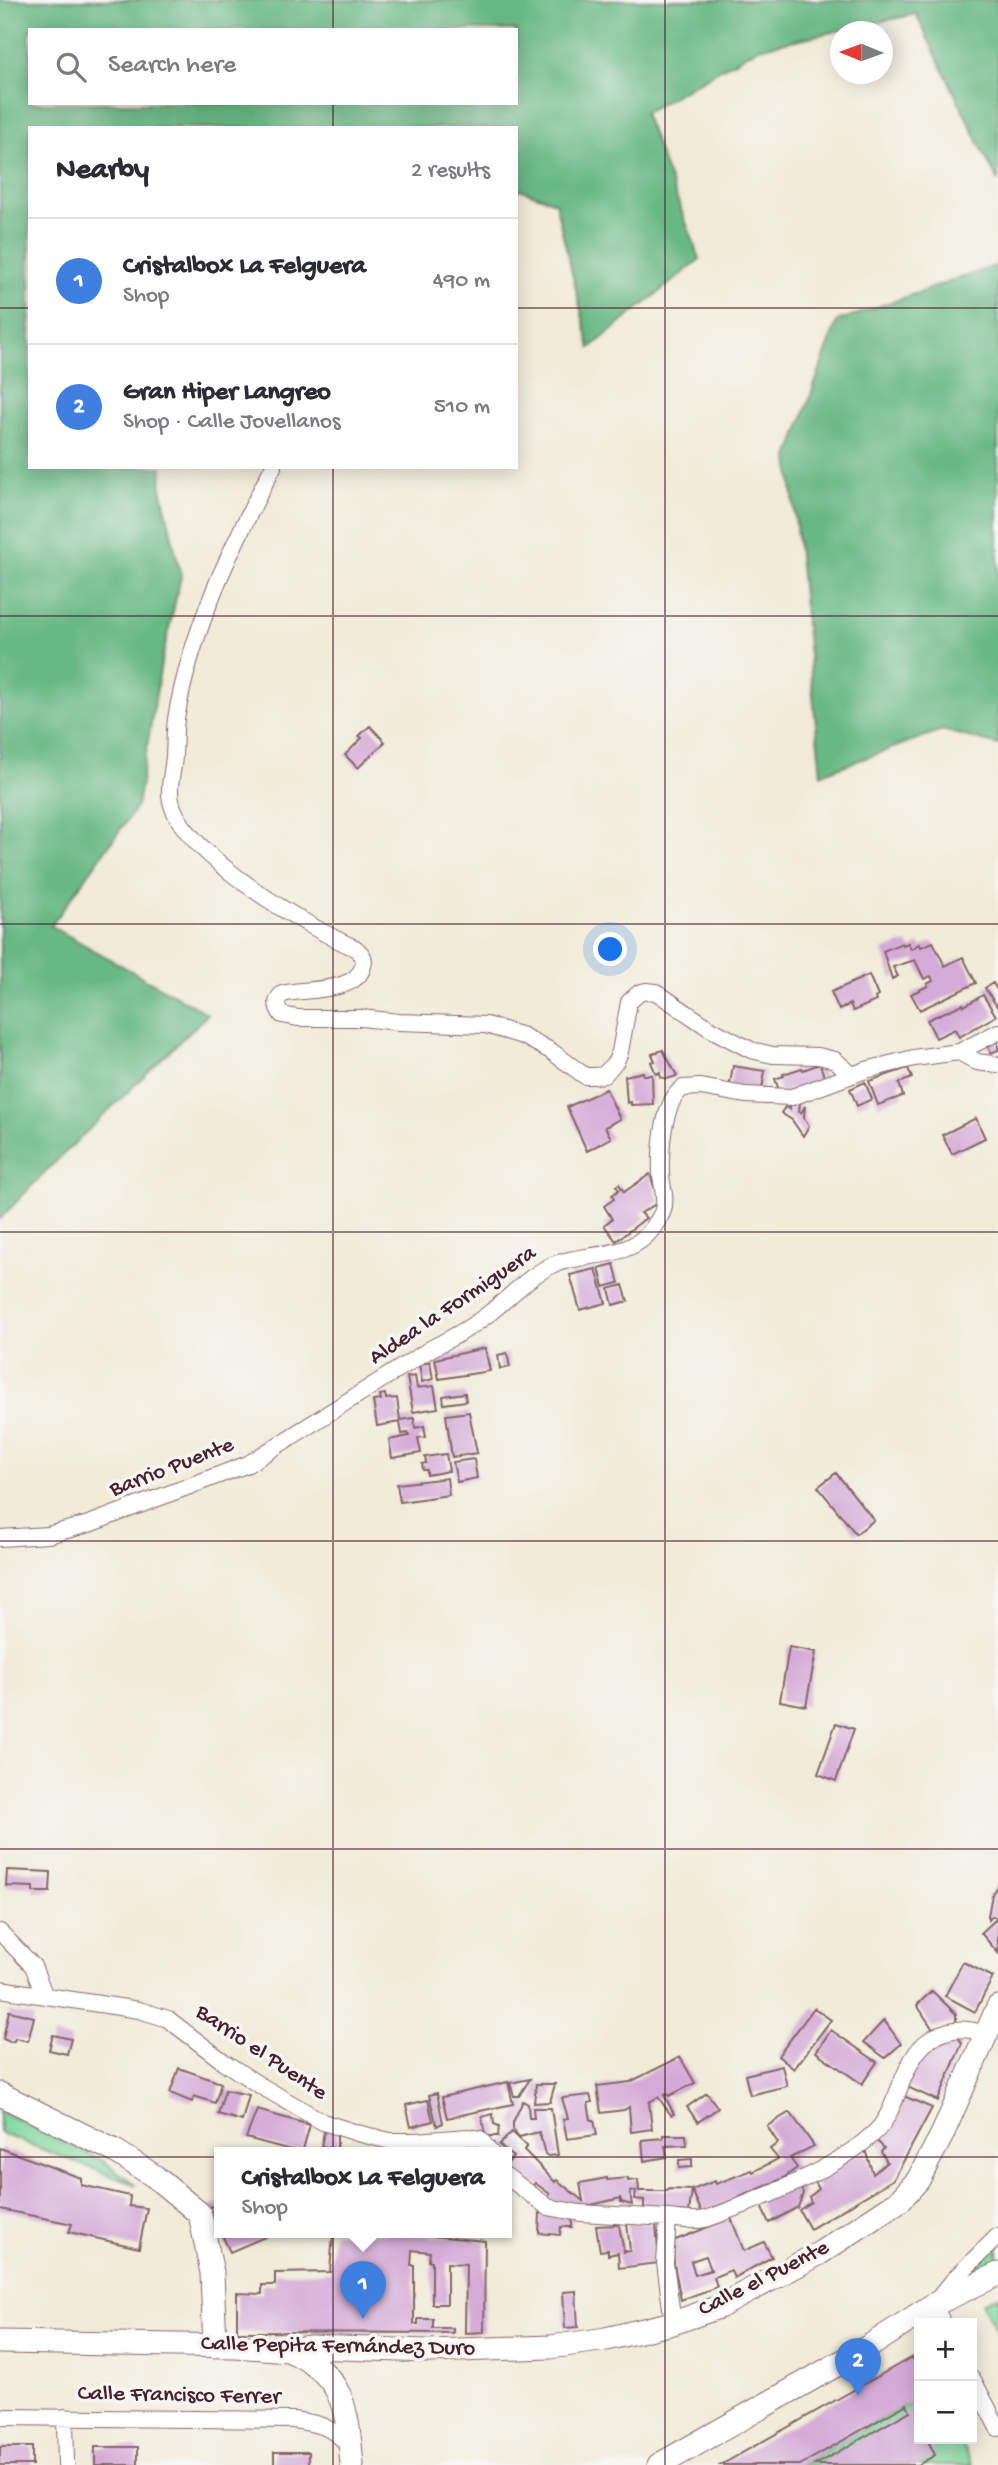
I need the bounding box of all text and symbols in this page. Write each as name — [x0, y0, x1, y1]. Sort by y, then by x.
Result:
north arrow — [830, 21, 893, 84]
search box — [28, 28, 518, 105]
icon: search — [52, 48, 90, 86]
text: Search here — [108, 51, 236, 82]
text: Nearby — [56, 154, 149, 189]
text: 2 results — [411, 158, 490, 185]
text: Cristalbox La Felguera — [123, 252, 366, 283]
text: 1 — [74, 268, 84, 295]
text: 490 m — [433, 268, 490, 295]
text: Shop — [123, 283, 169, 310]
text: Gran Hiper Langreo — [123, 378, 331, 409]
text: 2 — [73, 394, 85, 421]
text: 510 m — [434, 394, 490, 421]
text: Shop · Calle Jovellanos — [123, 409, 340, 436]
your location — [593, 932, 627, 966]
street label: Aldea la Formiguera — [364, 1240, 543, 1372]
street label: Barrio Puente — [105, 1432, 239, 1504]
street label: Barrio el Puente — [189, 1998, 333, 2108]
popup — [214, 2147, 512, 2238]
text: Cristalbox La Felguera — [242, 2164, 484, 2195]
text: Shop — [242, 2195, 288, 2222]
street label: Calle el Puente — [694, 2234, 835, 2323]
pin: 1 — [340, 2261, 386, 2319]
map controls — [914, 2318, 977, 2444]
button: + — [914, 2318, 977, 2381]
street label: Calle Pepita Fernández Duro — [201, 2331, 475, 2363]
pin: 2 — [835, 2338, 881, 2396]
street label: Calle Francisco Ferrer — [77, 2381, 282, 2411]
button: − — [914, 2381, 977, 2444]

